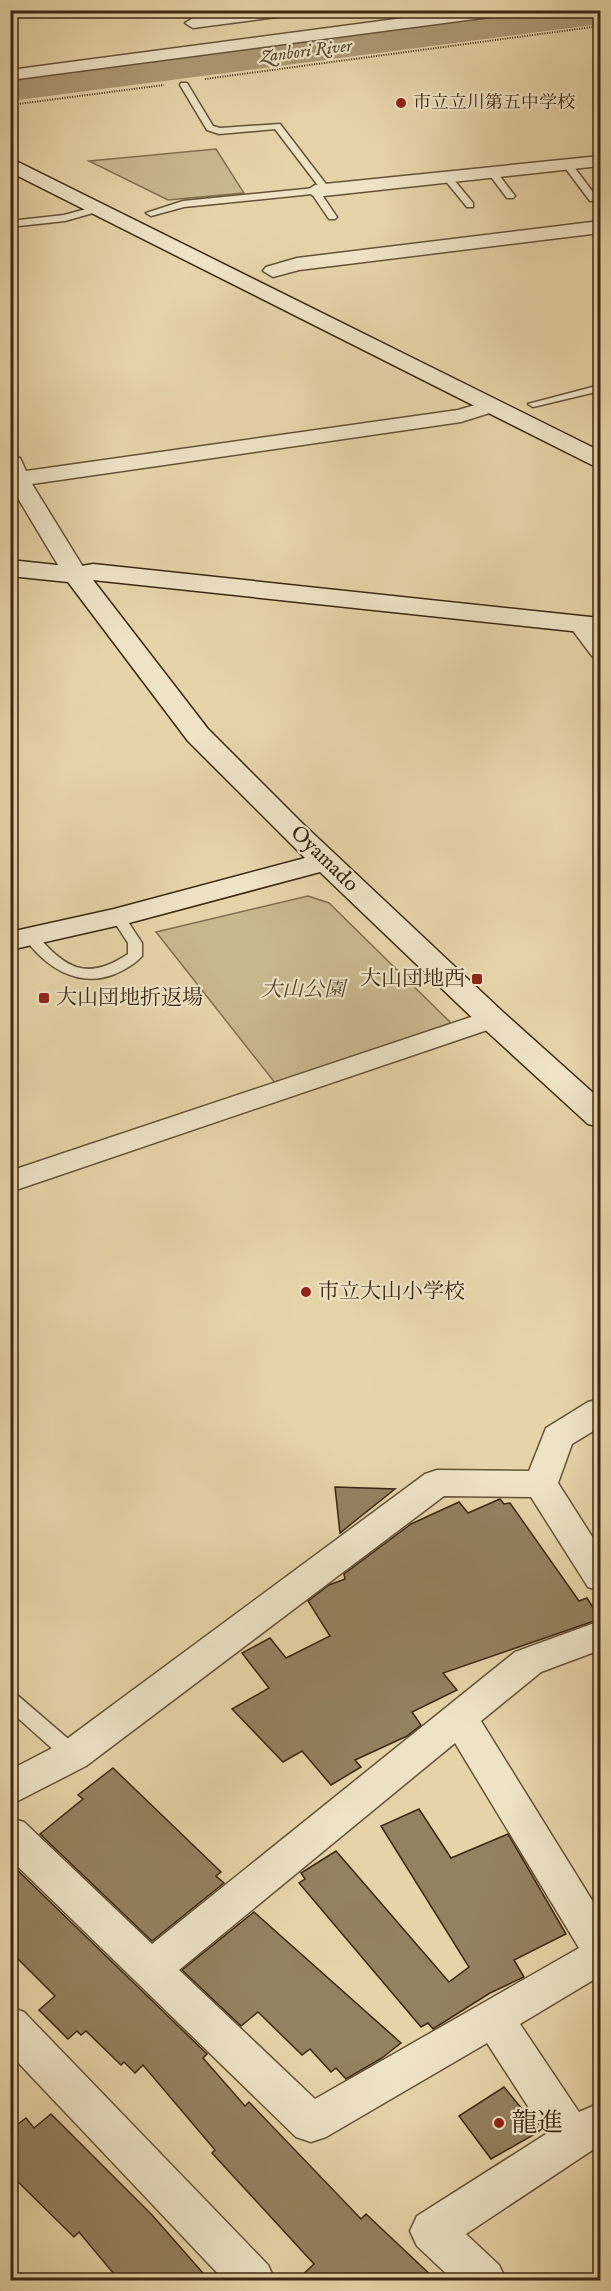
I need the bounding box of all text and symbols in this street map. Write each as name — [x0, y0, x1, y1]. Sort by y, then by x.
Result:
water label: Zanbori River — [257, 35, 354, 69]
place label: 市立立川第五中学校 — [413, 92, 575, 115]
marker: 市立立川第五中学校 — [394, 96, 408, 110]
street label: Oyamado — [284, 820, 364, 898]
place label: 大山団地西 — [360, 966, 465, 993]
marker: 大山団地西 — [470, 972, 484, 986]
park label: 大山公園 — [261, 977, 348, 1004]
place label: 大山団地折返場 — [56, 985, 203, 1012]
marker: 大山団地折返場 — [37, 991, 51, 1005]
place label: 市立大山小学校 — [318, 1279, 465, 1306]
marker: 市立大山小学校 — [299, 1285, 313, 1299]
place label: 龍進 — [511, 2107, 563, 2140]
marker: 龍進 — [492, 2116, 506, 2130]

